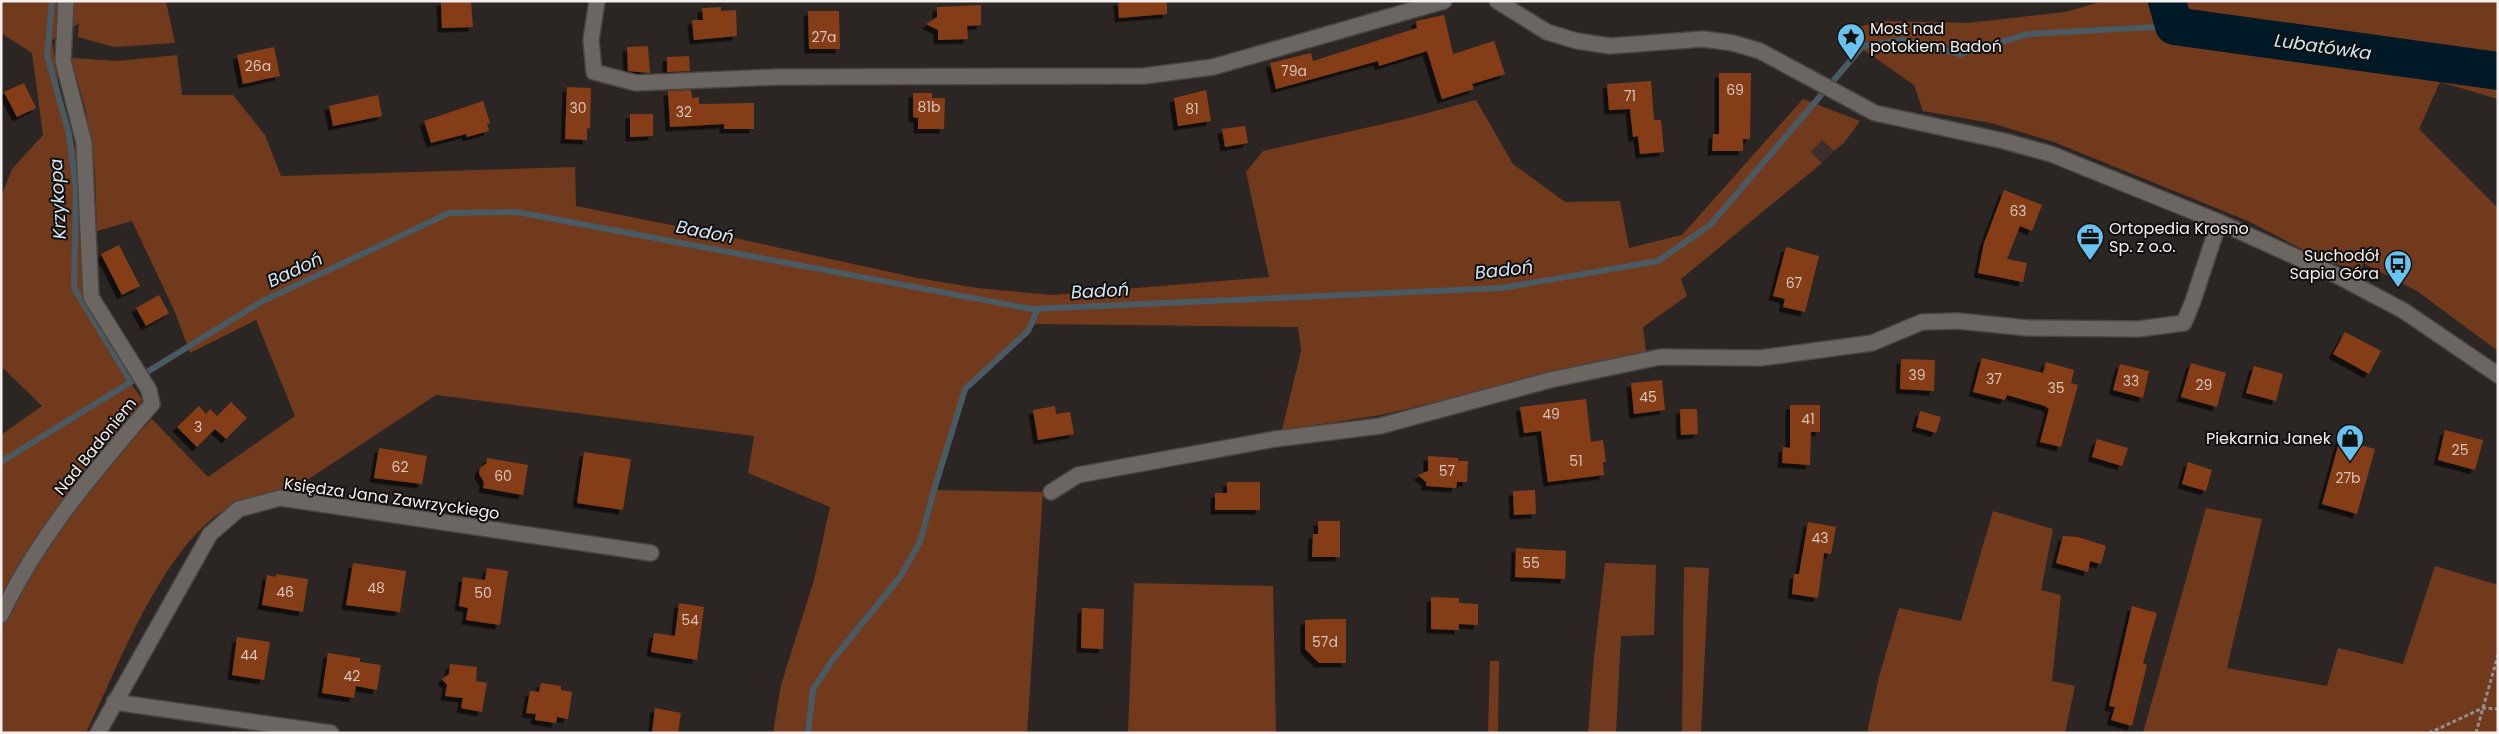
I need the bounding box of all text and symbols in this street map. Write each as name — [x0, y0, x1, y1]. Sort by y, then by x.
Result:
place label: Most nad potokiem Badoń — [1870, 17, 2002, 58]
place icon: Most nad potokiem Badoń — [1836, 22, 1866, 61]
house number: 27a — [811, 27, 837, 47]
water label: Lubatówka — [2273, 27, 2373, 66]
house number: 26a — [245, 56, 271, 76]
house number: 79a — [1281, 61, 1307, 81]
house number: 69 — [1726, 80, 1744, 100]
house number: 71 — [1624, 86, 1636, 106]
house number: 81b — [918, 97, 940, 117]
house number: 30 — [569, 98, 587, 118]
house number: 81 — [1185, 99, 1199, 119]
house number: 32 — [676, 102, 692, 122]
water label: Krzykopa — [43, 158, 72, 240]
house number: 63 — [2009, 201, 2027, 221]
water label: Badoń — [674, 214, 736, 249]
place label: Ortopedia Krosno Sp. z o.o. — [2109, 217, 2249, 258]
office icon: Ortopedia Krosno Sp. z o.o. — [2075, 222, 2105, 261]
place label: Suchodół Sapia Góra — [2289, 244, 2379, 285]
water label: Badoń — [263, 246, 327, 293]
bus stop icon: Suchodół Sapia Góra — [2383, 249, 2413, 288]
water label: Badoń — [1474, 254, 1534, 285]
house number: 67 — [1786, 273, 1803, 293]
water label: Badoń — [1070, 276, 1130, 305]
house number: 39 — [1908, 365, 1926, 385]
house number: 37 — [1986, 369, 2002, 389]
house number: 33 — [2123, 371, 2139, 391]
house number: 29 — [2196, 375, 2212, 395]
house number: 35 — [2047, 378, 2065, 398]
house number: 45 — [1639, 387, 1657, 407]
street label: Nad Badoniem — [49, 393, 142, 500]
house number: 49 — [1542, 404, 1560, 424]
house number: 41 — [1801, 409, 1815, 429]
house number: 3 — [194, 417, 202, 437]
shop icon: Piekarnia Janek — [2335, 423, 2365, 462]
place label: Piekarnia Janek — [2206, 427, 2332, 450]
house number: 25 — [2452, 440, 2468, 460]
house number: 51 — [1569, 451, 1583, 471]
house number: 62 — [392, 457, 408, 477]
house number: 57 — [1439, 461, 1456, 481]
house number: 60 — [494, 466, 512, 486]
house number: 27b — [2335, 468, 2361, 488]
street label: Księdza Jana Zawrzyckiego — [283, 472, 501, 525]
house number: 43 — [1811, 528, 1829, 548]
house number: 55 — [1522, 553, 1540, 573]
house number: 48 — [367, 578, 385, 598]
house number: 46 — [276, 582, 294, 602]
house number: 50 — [474, 583, 492, 603]
house number: 54 — [681, 610, 699, 630]
house number: 57d — [1312, 632, 1338, 652]
house number: 44 — [240, 645, 258, 665]
house number: 42 — [344, 666, 360, 686]

